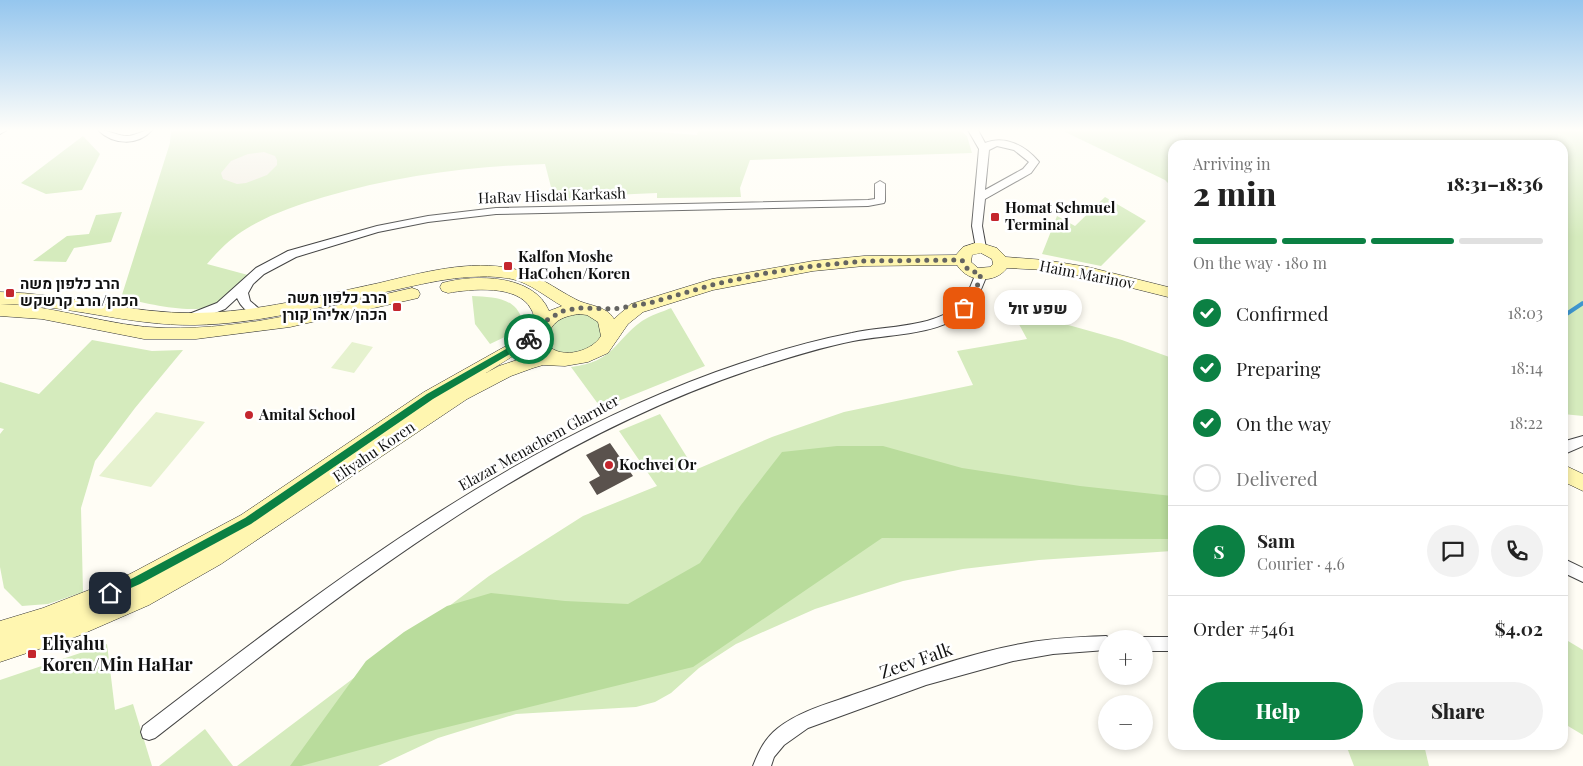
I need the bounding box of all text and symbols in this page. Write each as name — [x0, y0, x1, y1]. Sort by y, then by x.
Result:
text: Arriving in — [1193, 153, 1271, 174]
text: 18:31–18:36 — [1446, 170, 1543, 196]
text: 2 min — [1193, 171, 1276, 214]
street label: HaRav Hisdai Karkash — [478, 182, 626, 208]
place label: Homat Schmuel Terminal — [1005, 197, 1116, 234]
marker: Homat Schmuel Terminal — [989, 211, 1001, 223]
place label: Kalfon Moshe HaCohen/Koren — [518, 246, 631, 283]
text: On the way · 180 m — [1193, 252, 1327, 273]
street label: Haim Marinov — [1038, 255, 1137, 293]
marker: Kalfon Moshe HaCohen/Koren — [502, 260, 514, 272]
place label: הרב כלפון משה הכהן/הרב קרשקש — [20, 273, 138, 310]
marker: הרב כלפון משה הכהן/הרב קרשקש — [4, 287, 16, 299]
place label: הרב כלפון משה הכהן/אליהו קורן — [282, 287, 387, 324]
pin — [943, 287, 985, 329]
callout: שפע זול — [994, 290, 1082, 326]
icon: bag — [950, 294, 978, 322]
text: שפע זול — [1008, 297, 1068, 318]
icon: check — [1193, 299, 1221, 327]
text: Confirmed — [1236, 300, 1329, 326]
marker: הרב כלפון משה הכהן/אליהו קורן — [391, 301, 403, 313]
text: 18:03 — [1508, 302, 1543, 323]
courier — [504, 314, 554, 364]
icon: bike — [515, 325, 543, 353]
icon: check — [1193, 354, 1221, 382]
text: Preparing — [1236, 355, 1321, 381]
text: 18:14 — [1511, 357, 1543, 378]
street label: Elazar Menachem Glarnter — [455, 389, 623, 495]
place label: Amital School — [258, 404, 356, 424]
marker: Amital School — [243, 409, 255, 421]
icon: check — [1193, 409, 1221, 437]
text: On the way — [1236, 410, 1331, 436]
text: 18:22 — [1509, 412, 1543, 433]
street label: Eliyahu Koren — [328, 416, 418, 486]
place label: Kochvei Or — [619, 454, 696, 474]
marker: Kochvei Or — [603, 459, 615, 471]
text: Delivered — [1236, 465, 1318, 491]
button: chat — [1427, 525, 1479, 577]
button: phone — [1491, 525, 1543, 577]
text: Sam — [1257, 527, 1295, 553]
text: S — [1213, 538, 1225, 564]
text: Courier · 4.6 — [1257, 553, 1345, 574]
pin — [89, 572, 131, 614]
icon: home — [96, 579, 124, 607]
text: Order #5461 — [1193, 615, 1295, 641]
text: $4.02 — [1495, 615, 1543, 641]
map controls — [1098, 630, 1153, 750]
button: + — [1098, 630, 1153, 685]
place label: Eliyahu Koren/Min HaHar — [42, 631, 193, 676]
street label: Zeev Falk — [876, 636, 955, 684]
marker: Eliyahu Koren/Min HaHar — [26, 648, 38, 660]
button: Help — [1193, 682, 1363, 740]
button: Share — [1373, 682, 1543, 740]
button: − — [1098, 695, 1153, 750]

